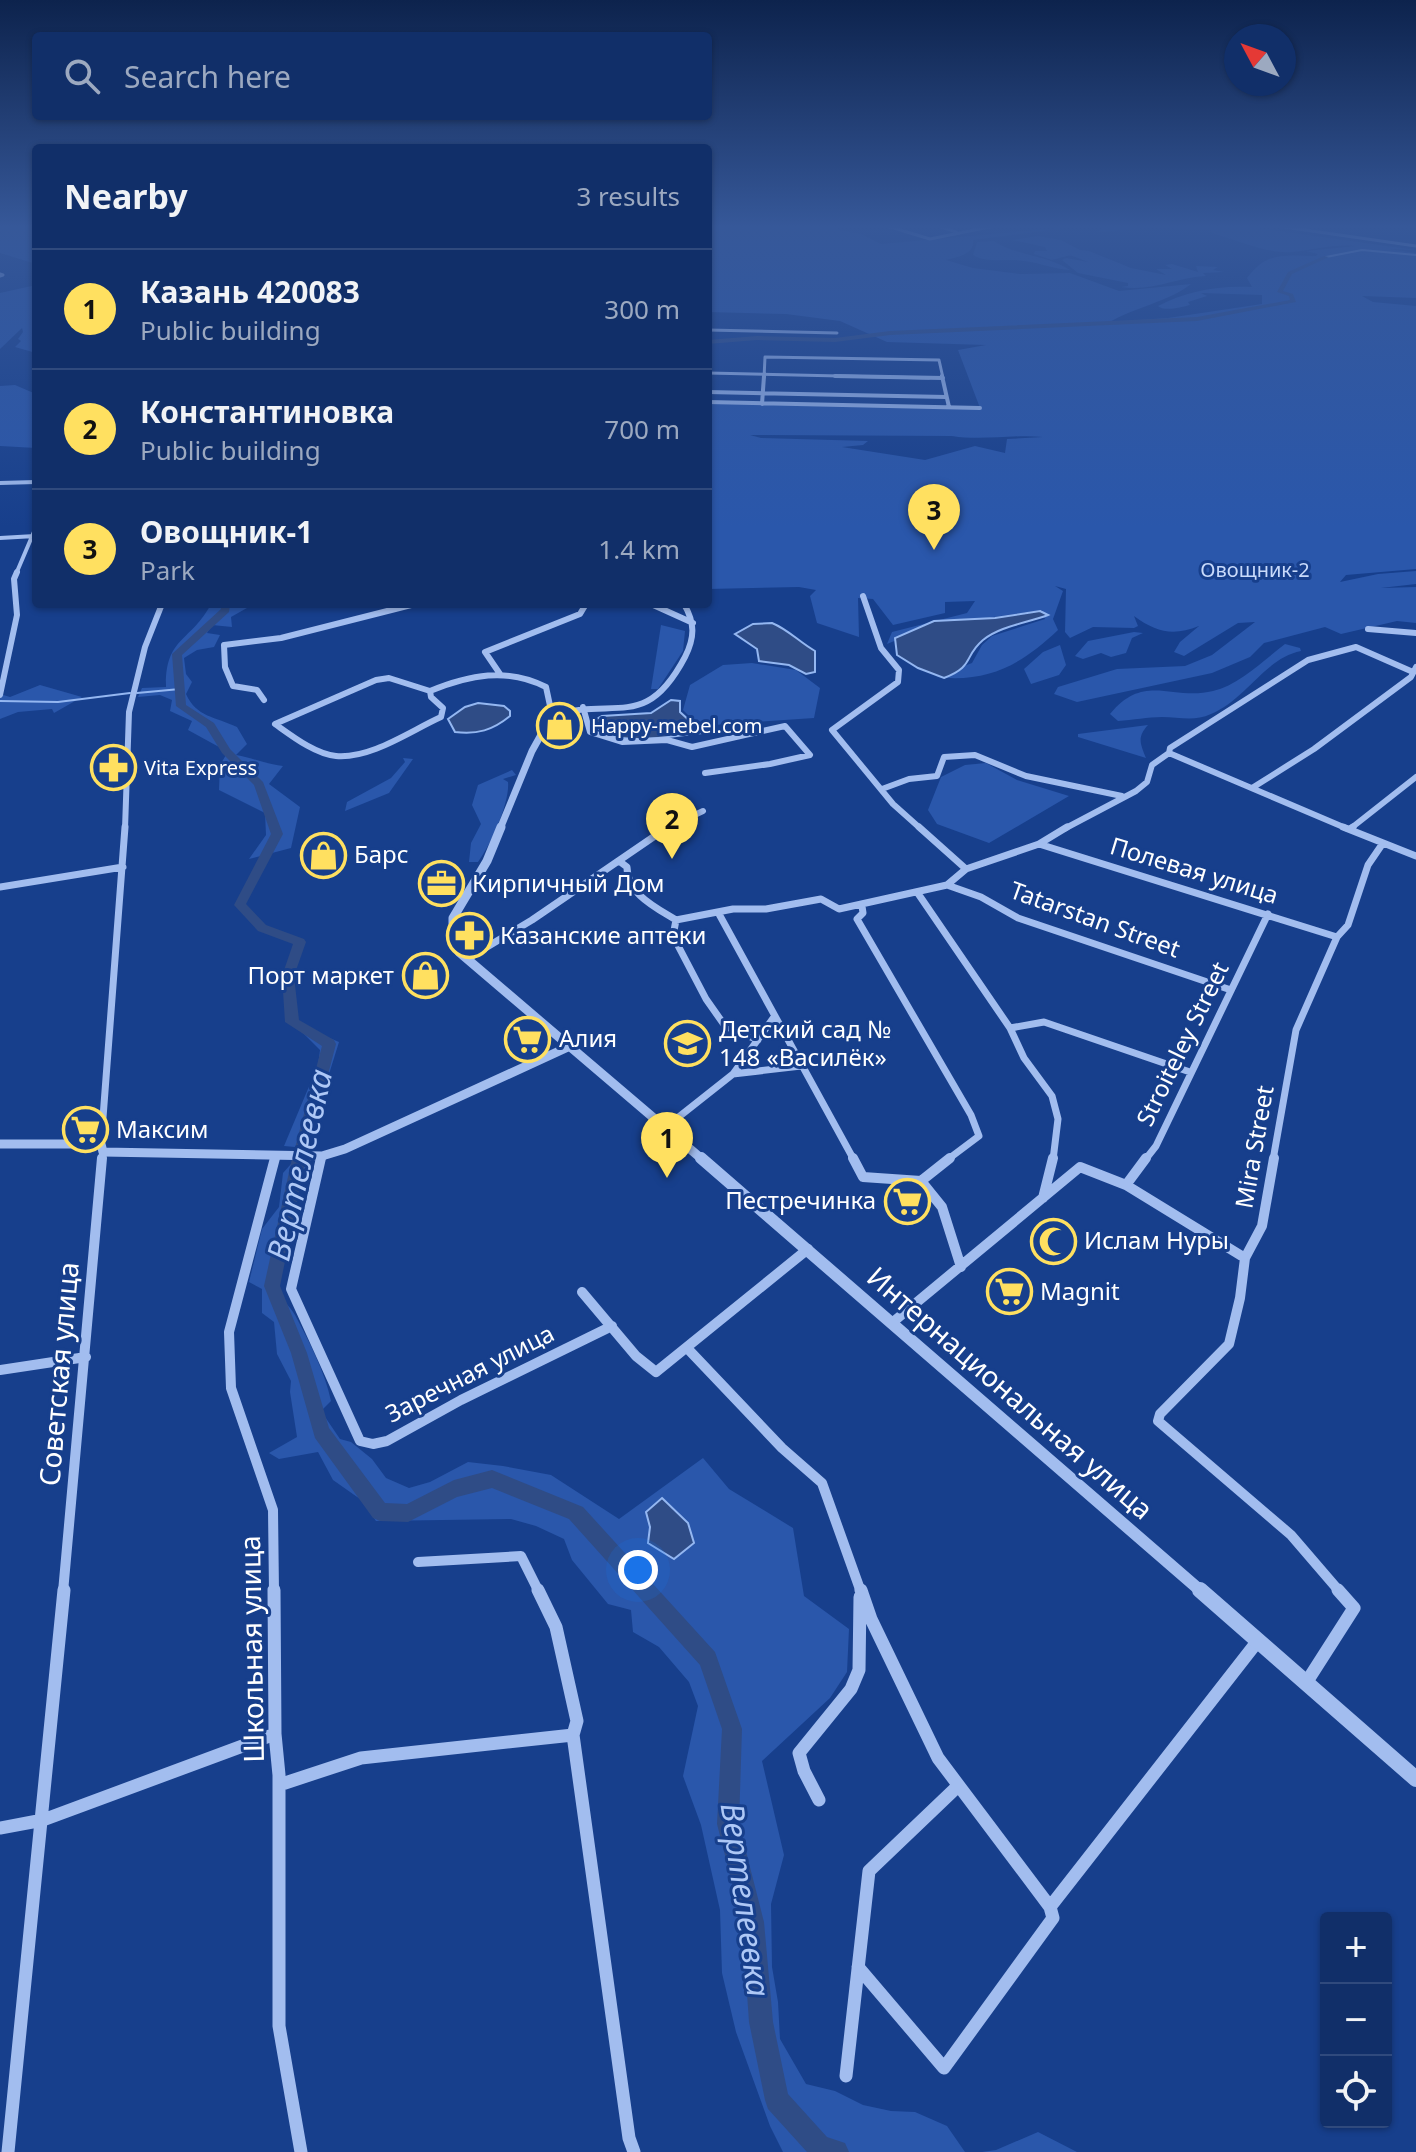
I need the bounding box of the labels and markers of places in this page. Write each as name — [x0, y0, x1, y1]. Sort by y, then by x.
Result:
pin: 3 — [908, 484, 960, 550]
shop icon: Happy-mebel.com — [536, 702, 584, 750]
place label: Happy-mebel.com — [591, 712, 762, 739]
pharmacy icon: Vita Express — [89, 744, 137, 792]
place label: Vita Express — [144, 754, 257, 781]
pin: 2 — [646, 793, 698, 859]
shop icon: Барс — [299, 831, 347, 879]
place label: Барс — [354, 837, 409, 870]
office icon: Кирпичный Дом — [417, 860, 465, 908]
place label: Кирпичный Дом — [472, 866, 664, 899]
pharmacy icon: Казанские аптеки — [445, 912, 493, 960]
place label: Казанские аптеки — [500, 918, 707, 951]
shop icon: Порт маркет — [401, 952, 449, 1000]
place label: Порт маркет — [248, 958, 394, 991]
place label: Детский сад № 148 «Василёк» — [719, 1012, 892, 1073]
supermarket icon: Алия — [504, 1015, 552, 1063]
school or university icon: Детский сад № 148 «Василёк» — [664, 1020, 712, 1068]
place label: Алия — [559, 1021, 617, 1054]
supermarket icon: Максим — [61, 1106, 109, 1154]
place label: Максим — [116, 1112, 209, 1145]
pin: 1 — [641, 1112, 693, 1178]
supermarket icon: Пестречинка — [883, 1177, 931, 1225]
place label: Пестречинка — [725, 1183, 876, 1216]
mosque icon: Ислам Нуры — [1029, 1217, 1077, 1265]
place label: Ислам Нуры — [1084, 1223, 1229, 1256]
supermarket icon: Magnit — [985, 1268, 1033, 1316]
place label: Magnit — [1040, 1274, 1120, 1307]

